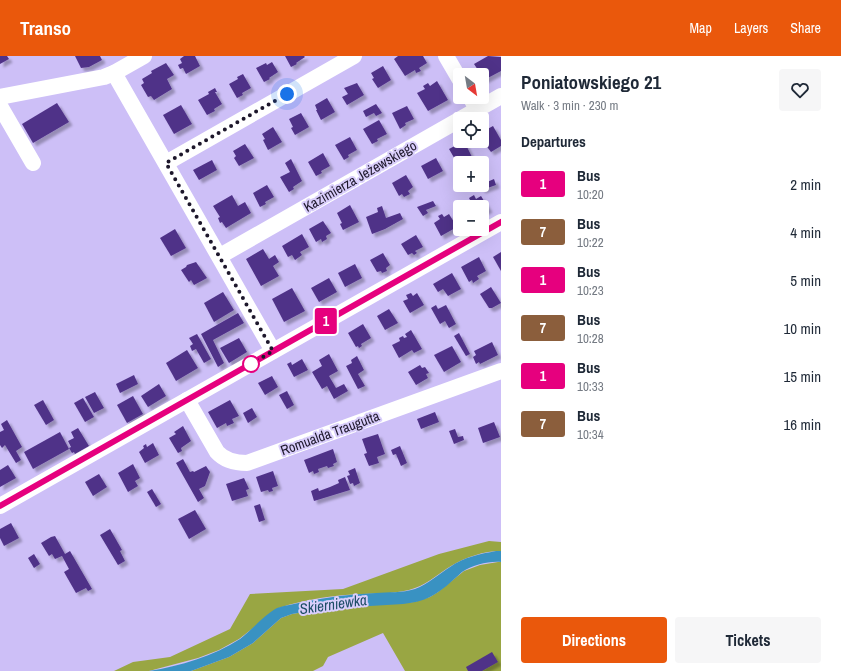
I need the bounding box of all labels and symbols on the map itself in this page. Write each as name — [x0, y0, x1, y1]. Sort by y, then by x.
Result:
north arrow — [453, 68, 489, 104]
your location — [277, 84, 297, 104]
street label: Kazimierza Jeżewskiego — [300, 136, 420, 216]
line badge: 1 — [313, 308, 339, 334]
unlabelled marker — [242, 355, 260, 373]
street label: Romualda Traugutta — [278, 407, 383, 459]
water label: Skierniewka — [298, 589, 368, 619]

